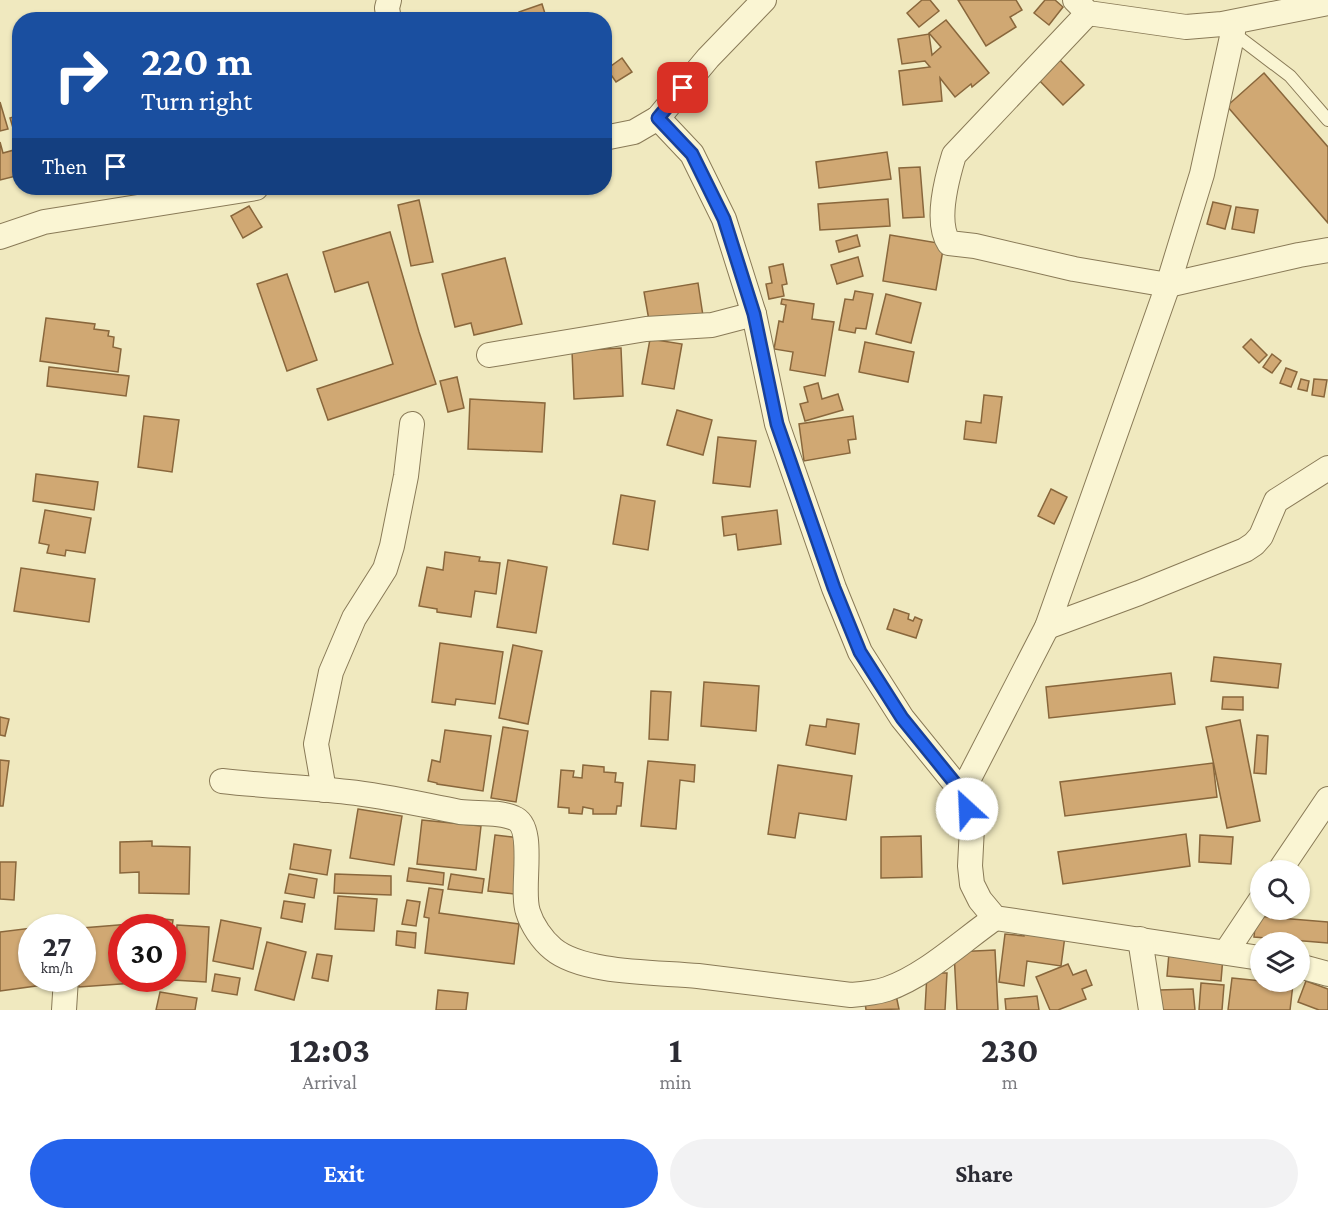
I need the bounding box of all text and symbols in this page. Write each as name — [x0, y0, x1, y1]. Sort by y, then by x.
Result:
icon: right — [42, 36, 120, 114]
text: 220 m — [141, 37, 252, 84]
pin — [657, 62, 708, 113]
icon: arrive — [666, 71, 699, 104]
text: Turn right — [141, 86, 252, 116]
icon: arrive — [99, 150, 132, 183]
text: Then — [42, 154, 87, 179]
position arrow — [935, 777, 999, 841]
map controls — [1250, 860, 1310, 992]
button: search — [1250, 860, 1310, 920]
speed limit sign: 30 — [108, 914, 186, 992]
text: 27 — [42, 929, 72, 962]
button: layers — [1250, 932, 1310, 992]
text: km/h — [41, 960, 73, 976]
text: 12:03 — [289, 1030, 370, 1070]
text: 1 — [669, 1030, 682, 1070]
text: 230 — [981, 1030, 1039, 1070]
text: Arrival — [303, 1071, 357, 1093]
text: min — [659, 1071, 692, 1093]
text: m — [1002, 1071, 1018, 1093]
button: Exit — [30, 1139, 658, 1208]
button: Share — [670, 1139, 1298, 1208]

